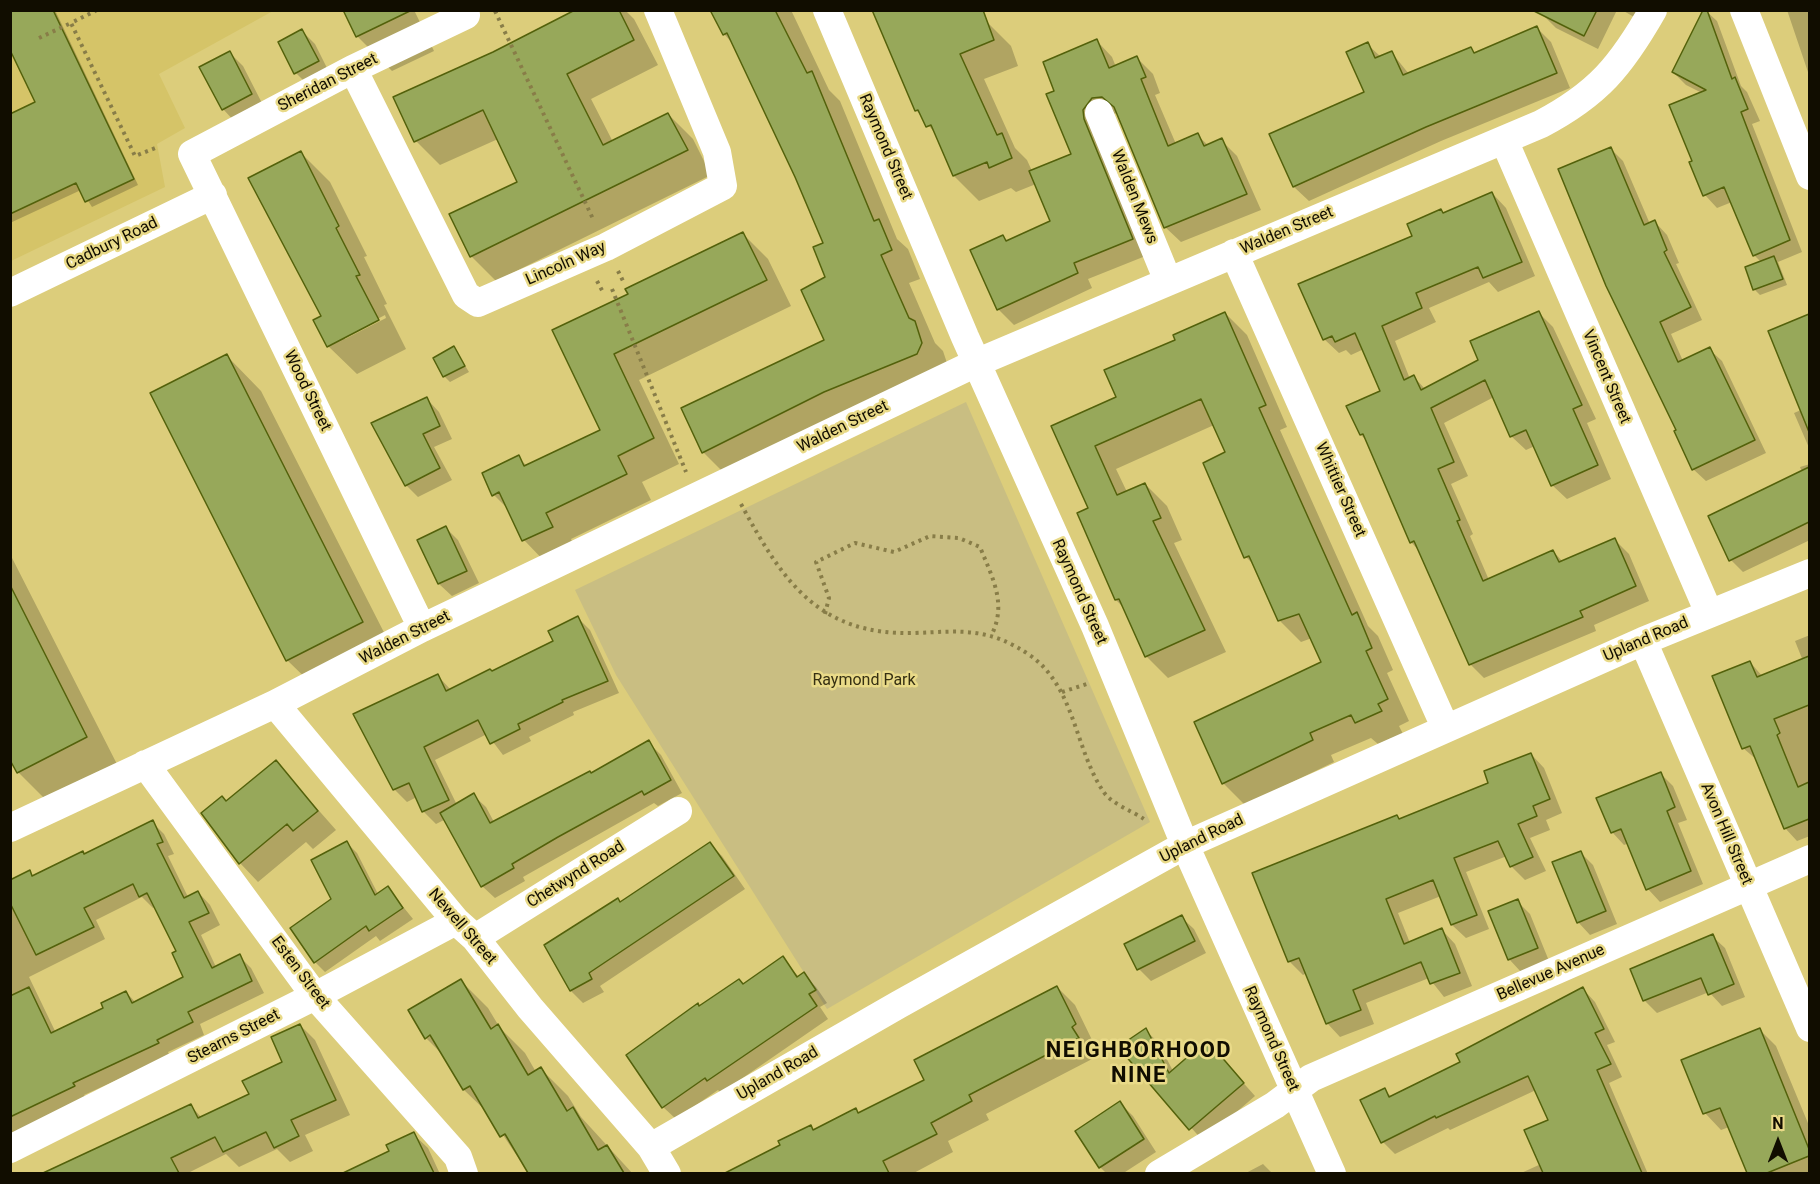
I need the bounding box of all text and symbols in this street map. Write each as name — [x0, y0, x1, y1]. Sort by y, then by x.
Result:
street label: Sheridan Street — [275, 50, 381, 116]
street label: Raymond Street — [854, 91, 916, 203]
street label: Walden Mews — [1106, 147, 1162, 247]
street label: Walden Street — [1238, 203, 1336, 259]
street label: Cadbury Road — [63, 214, 161, 274]
street label: Lincoln Way — [523, 238, 609, 290]
street label: Vincent Street — [1578, 327, 1634, 427]
street label: Wood Street — [279, 348, 335, 434]
street label: Walden Street — [794, 397, 892, 457]
street label: Whittier Street — [1311, 440, 1369, 540]
street label: Raymond Street — [1047, 536, 1111, 648]
street label: Walden Street — [357, 607, 453, 669]
street label: Upland Road — [1601, 613, 1691, 667]
park label: Raymond Park — [812, 671, 916, 691]
street label: Avon Hill Street — [1696, 780, 1756, 888]
street label: Upland Road — [1157, 811, 1247, 867]
street label: Chetwynd Road — [524, 837, 628, 913]
street label: Newell Street — [424, 885, 500, 969]
street label: Esten Street — [266, 933, 334, 1013]
street label: Bellevue Avenue — [1494, 941, 1608, 1005]
street label: Raymond Street — [1239, 983, 1303, 1095]
street label: Stearns Street — [185, 1006, 283, 1068]
district label: NEIGHBORHOOD NINE — [1046, 1038, 1232, 1090]
street label: Upland Road — [734, 1043, 822, 1105]
north arrow — [1748, 1112, 1808, 1172]
text: N — [1772, 1114, 1784, 1133]

